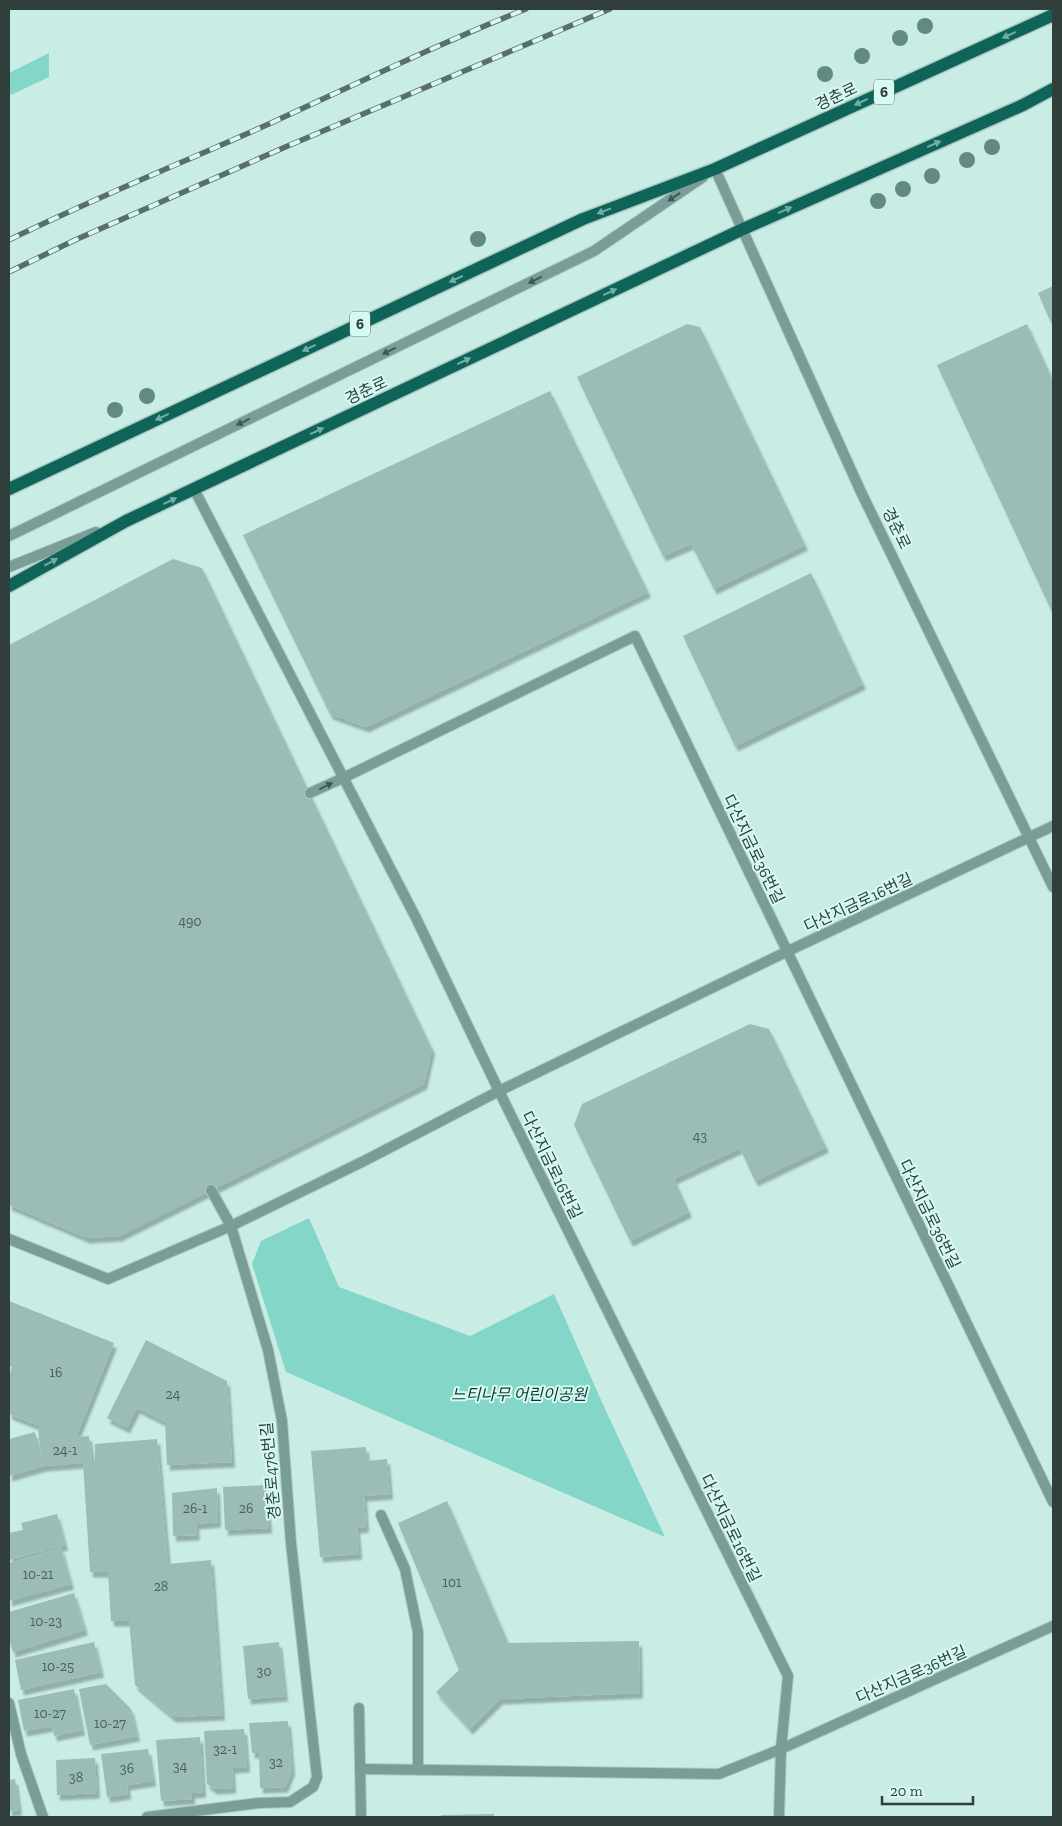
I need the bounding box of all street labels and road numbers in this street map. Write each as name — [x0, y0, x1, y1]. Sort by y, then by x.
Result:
street label: 경춘로 — [812, 78, 860, 114]
road number: 6 — [874, 80, 894, 104]
road number: 6 — [350, 312, 370, 336]
street label: 경춘로 — [342, 372, 390, 408]
street label: 경춘로 — [878, 504, 915, 552]
street label: 다산지금로36번길 — [719, 791, 788, 907]
street label: 다산지금로16번길 — [801, 869, 916, 936]
street label: 다산지금로16번길 — [517, 1108, 586, 1222]
street label: 다산지금로36번길 — [895, 1156, 964, 1272]
street label: 경춘로476번길 — [257, 1421, 284, 1521]
street label: 다산지금로16번길 — [696, 1471, 765, 1585]
street label: 다산지금로36번길 — [853, 1642, 970, 1707]

